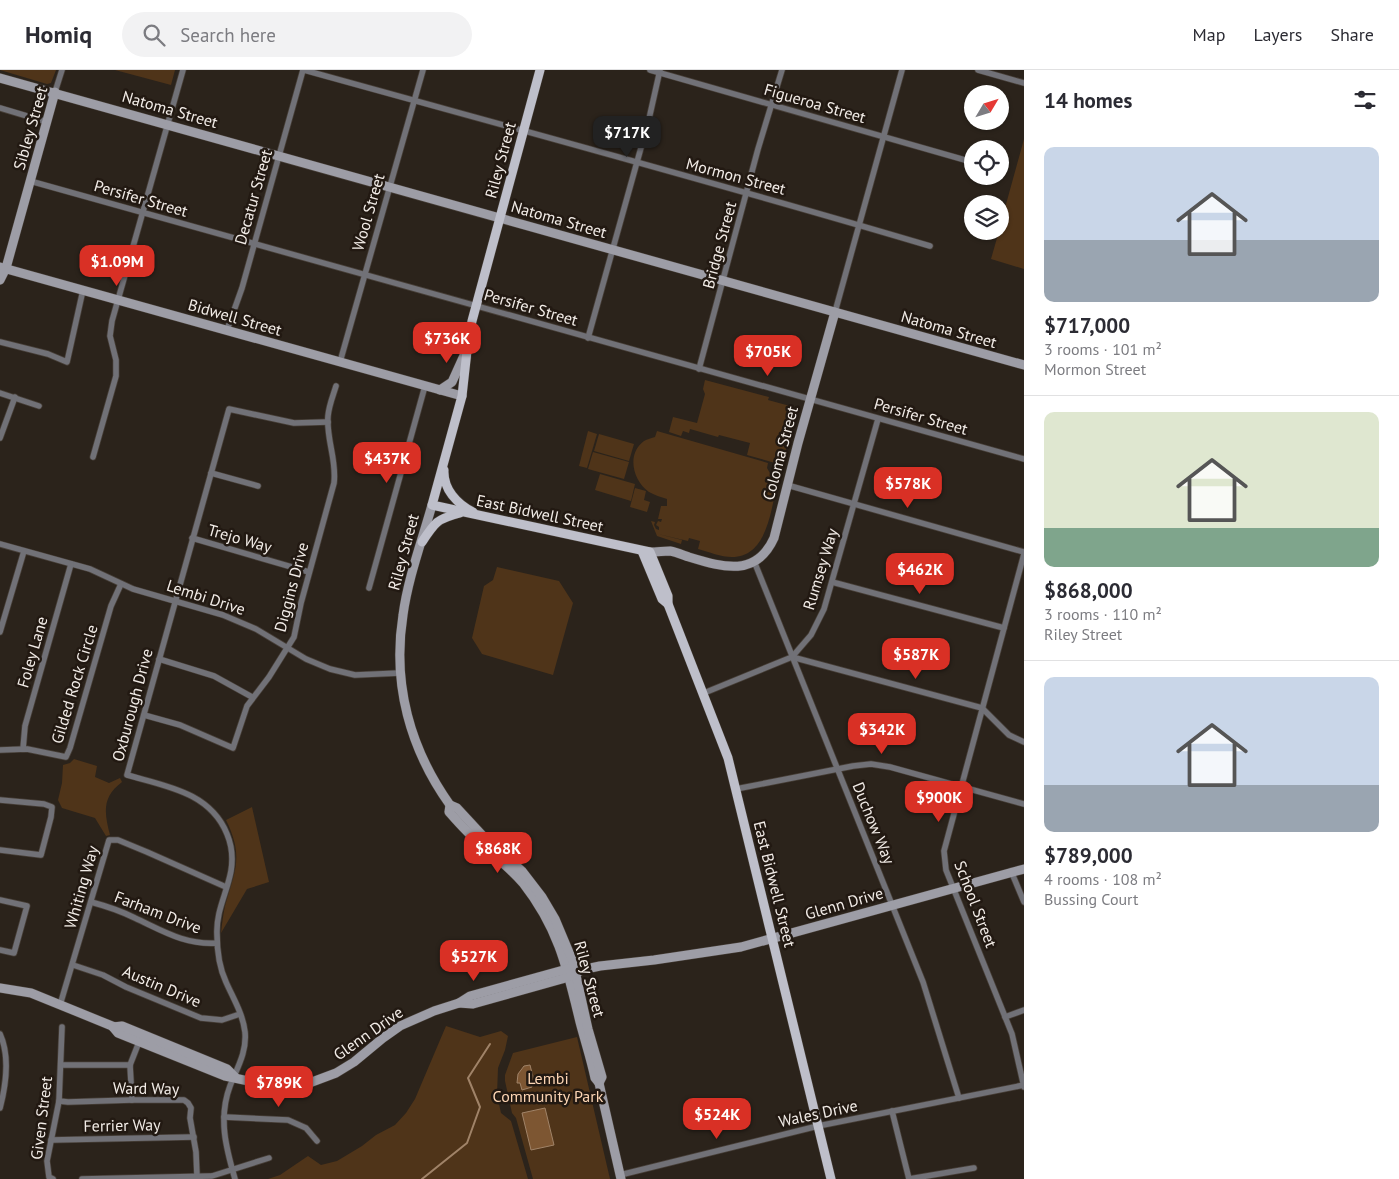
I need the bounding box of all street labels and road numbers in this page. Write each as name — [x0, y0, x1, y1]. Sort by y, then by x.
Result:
street label: Figueroa Street — [762, 79, 869, 127]
street label: Sibley Street — [9, 83, 52, 172]
street label: Natoma Street — [120, 86, 221, 132]
street label: Riley Street — [480, 119, 520, 200]
street label: Decatur Street — [230, 147, 276, 247]
street label: Mormon Street — [684, 153, 788, 199]
street label: Wool Street — [347, 170, 389, 253]
street label: Persifer Street — [92, 175, 191, 221]
street label: Natoma Street — [509, 196, 610, 242]
street label: Bridge Street — [698, 199, 740, 291]
street label: Persifer Street — [482, 284, 581, 330]
street label: Bidwell Street — [186, 294, 285, 340]
street label: Natoma Street — [899, 306, 1000, 352]
street label: Persifer Street — [872, 393, 971, 439]
street label: Coloma Street — [758, 403, 802, 502]
street label: East Bidwell Street — [475, 490, 606, 536]
street label: Riley Street — [383, 511, 423, 592]
street label: Trejo Way — [206, 519, 275, 557]
street label: Rumsey Way — [798, 525, 842, 612]
street label: Diggins Drive — [269, 540, 313, 634]
street label: Lembi Drive — [164, 575, 248, 619]
street label: Foley Lane — [12, 614, 52, 690]
street label: Gilded Rock Circle — [46, 622, 102, 746]
street label: Oxburough Drive — [107, 646, 157, 764]
street label: Duchow Way — [848, 779, 900, 867]
street label: East Bidwell Street — [750, 819, 800, 950]
street label: Whiting Way — [60, 843, 103, 931]
street label: School Street — [950, 858, 1002, 951]
street label: Glenn Drive — [803, 882, 885, 924]
street label: Farham Drive — [112, 886, 204, 938]
street label: Riley Street — [570, 939, 610, 1020]
street label: Austin Drive — [120, 961, 204, 1011]
street label: Glenn Drive — [329, 1002, 407, 1064]
street label: Given Street — [26, 1075, 56, 1161]
street label: Ward Way — [113, 1077, 180, 1099]
street label: Wales Drive — [777, 1095, 859, 1131]
street label: Ferrier Way — [83, 1114, 161, 1136]

